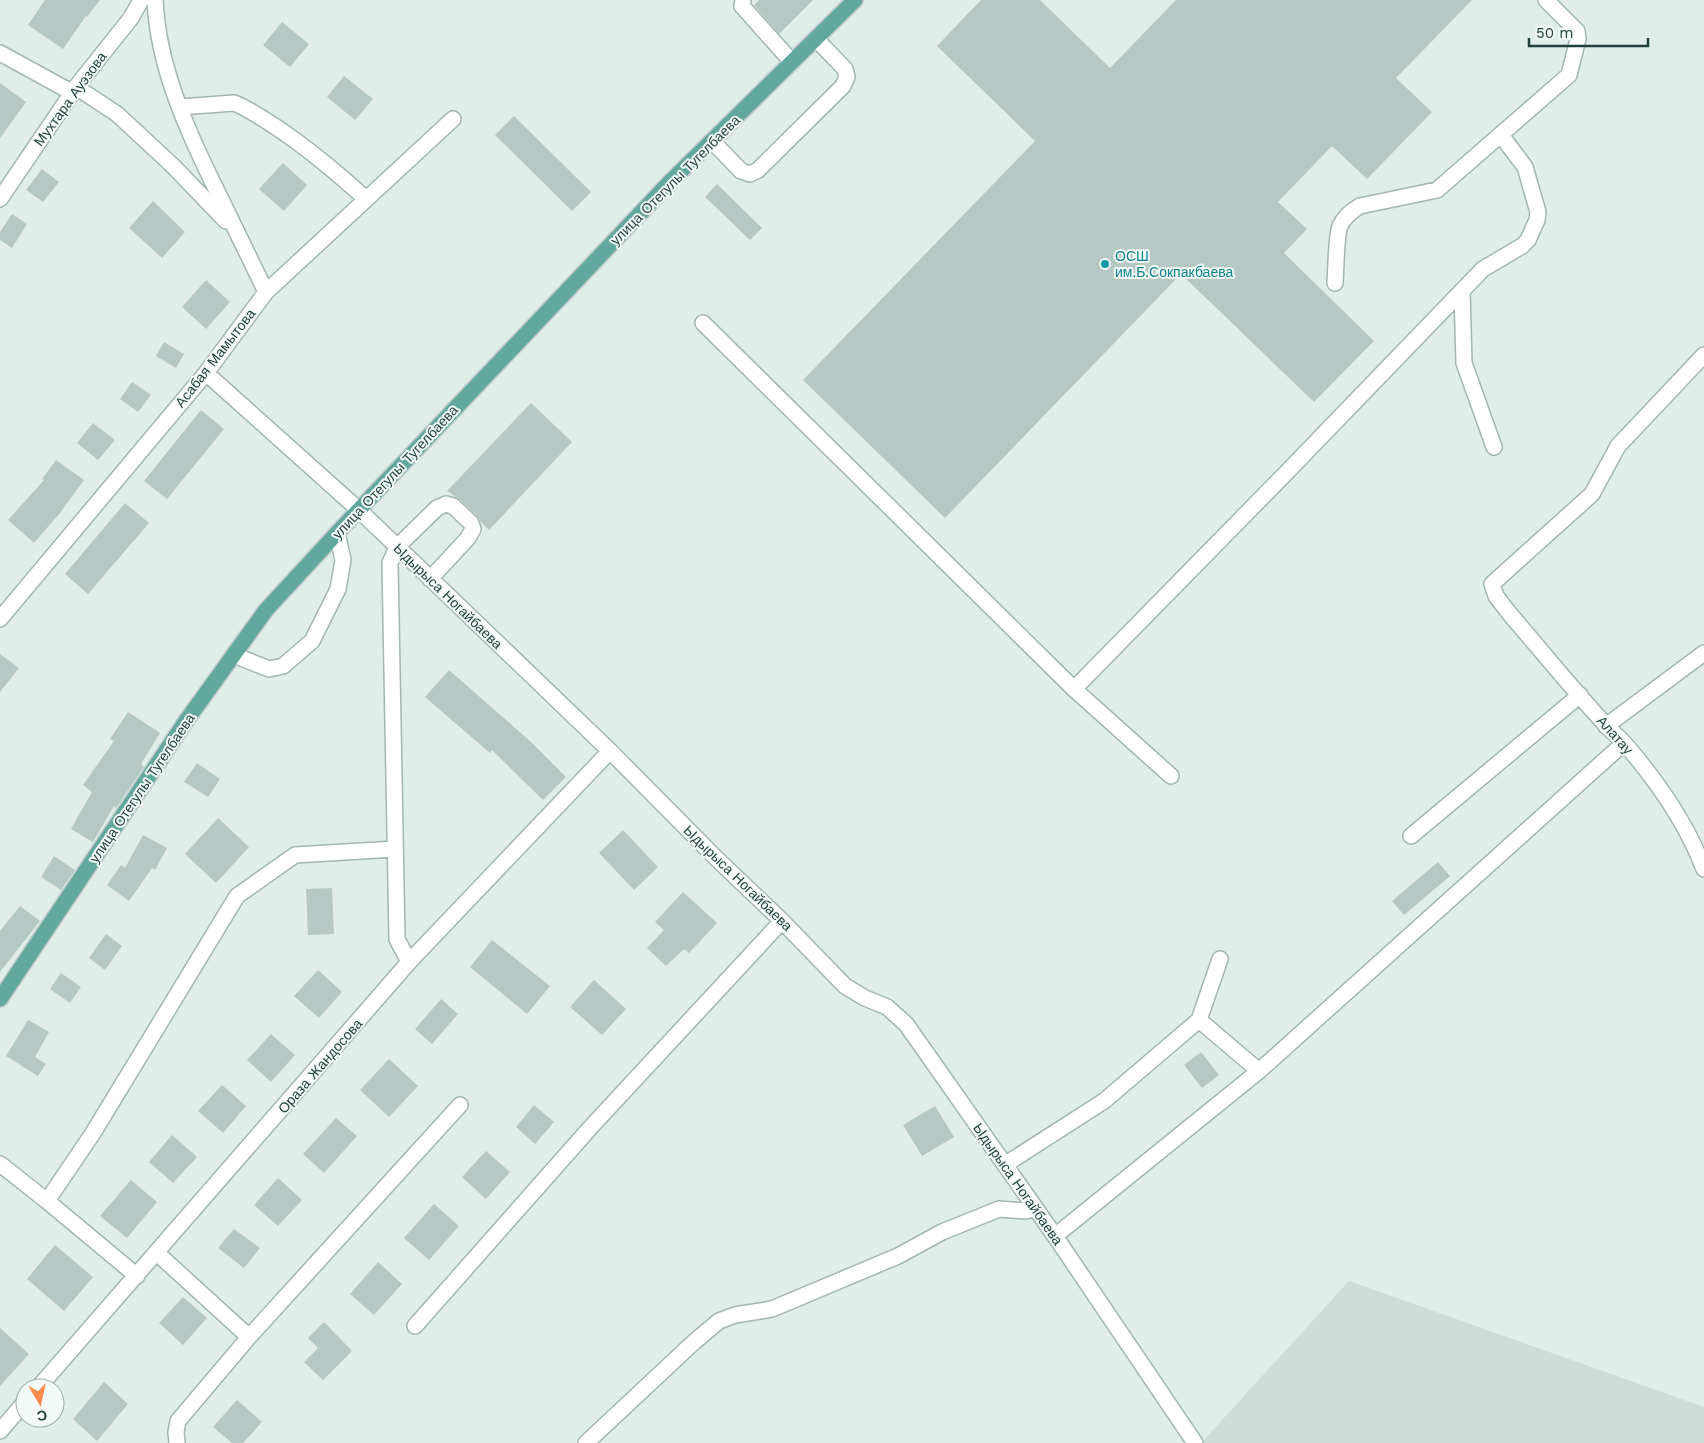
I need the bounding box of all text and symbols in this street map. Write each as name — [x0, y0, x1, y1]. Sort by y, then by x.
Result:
scale bar — [1529, 15, 1648, 47]
text: 50 m — [1536, 24, 1573, 42]
street label: Мухтара Ауэзова — [31, 49, 110, 149]
street label: улица Отегулы Тугелбаева — [607, 112, 743, 248]
place label: ОСШ им.Б.Сокпакбаева — [1115, 248, 1233, 280]
marker: ОСШ им.Б.Сокпакбаева — [1099, 258, 1111, 270]
street label: Асабая Мамытова — [172, 305, 258, 410]
street label: улица Отегулы Тугелбаева — [329, 402, 461, 542]
street label: Ыдырыса Ногайбаева — [390, 540, 506, 652]
street label: улица Отегулы Тугелбаева — [86, 710, 198, 866]
street label: Алатау — [1594, 713, 1636, 757]
street label: Ыдырыса Ногайбаева — [680, 822, 796, 934]
street label: Ораза Жандосова — [275, 1015, 365, 1116]
street label: Ыдырыса Ногайбаева — [970, 1120, 1066, 1248]
north arrow — [15, 1378, 65, 1428]
text: С — [36, 1407, 48, 1425]

